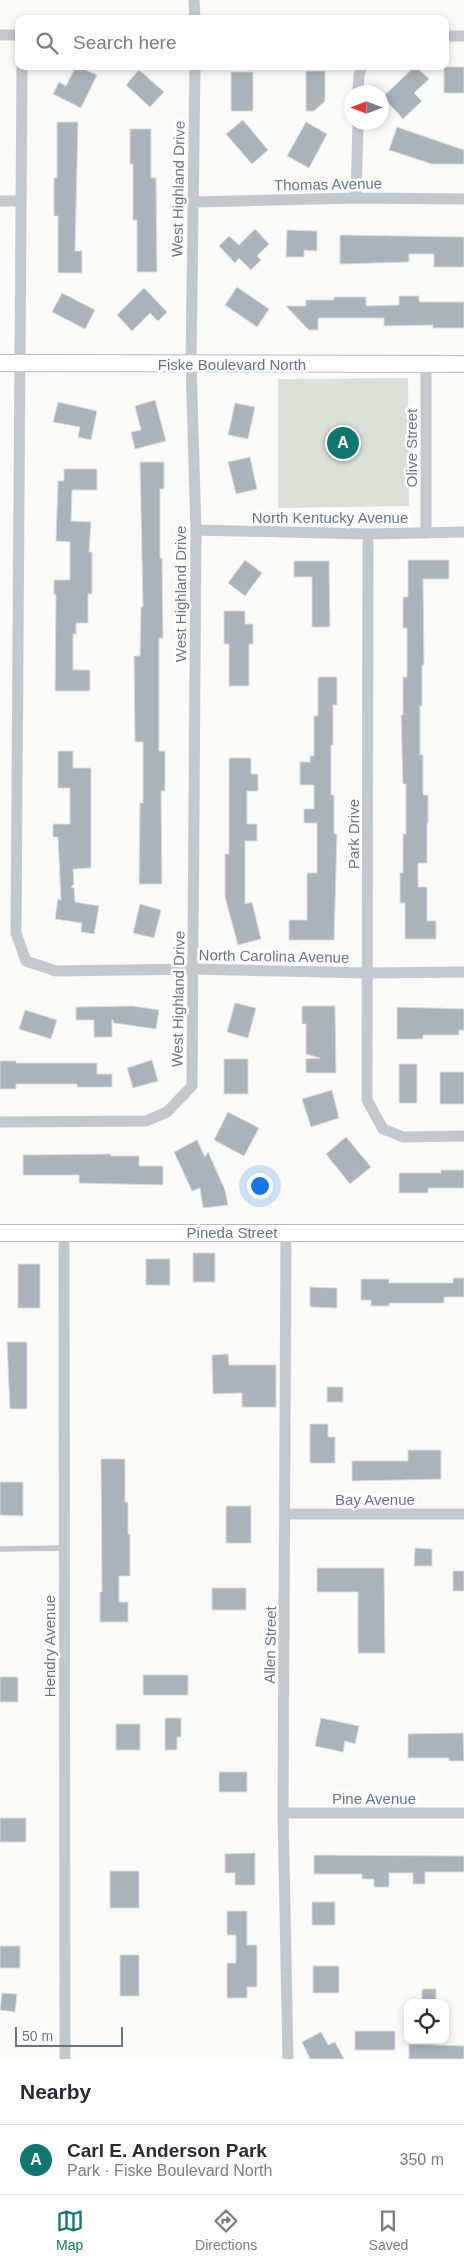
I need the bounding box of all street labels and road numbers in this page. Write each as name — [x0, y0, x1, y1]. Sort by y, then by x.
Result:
street label: West Highland Drive — [168, 121, 188, 257]
street label: Thomas Avenue — [274, 175, 382, 193]
street label: Fiske Boulevard North — [158, 356, 306, 373]
street label: Olive Street — [403, 408, 420, 487]
street label: North Kentucky Avenue — [252, 509, 408, 526]
street label: West Highland Drive — [172, 526, 189, 662]
street label: Park Drive — [345, 799, 362, 869]
street label: West Highland Drive — [168, 931, 188, 1067]
street label: North Carolina Avenue — [199, 946, 349, 966]
street label: Pineda Street — [187, 1224, 278, 1241]
street label: Bay Avenue — [335, 1491, 415, 1508]
street label: Hendry Avenue — [41, 1595, 58, 1697]
street label: Allen Street — [261, 1605, 279, 1684]
street label: Pine Avenue — [332, 1790, 416, 1807]

